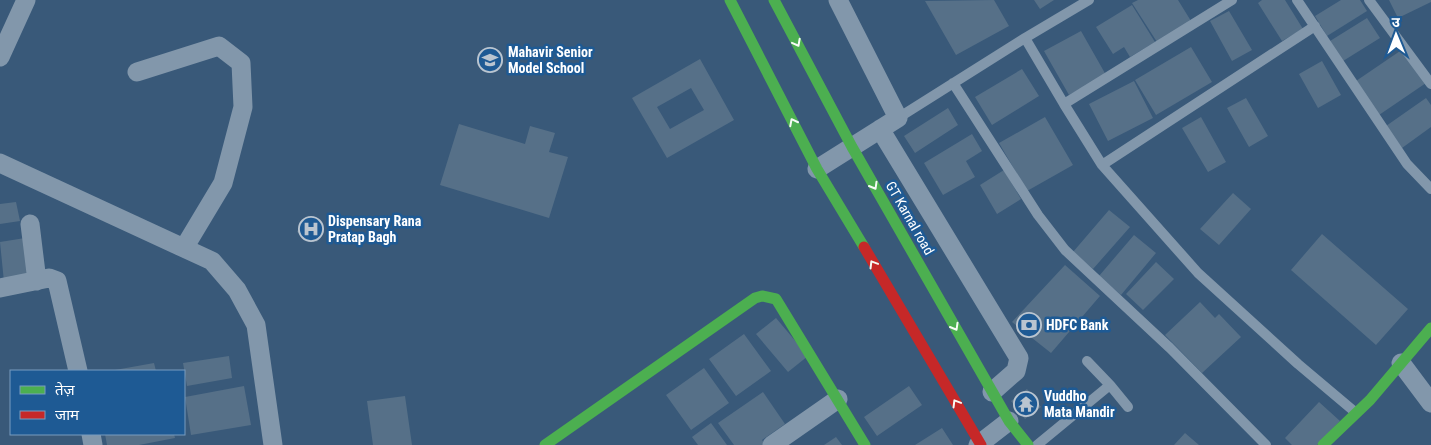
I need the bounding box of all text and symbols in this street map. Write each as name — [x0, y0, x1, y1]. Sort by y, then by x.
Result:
north arrow — [1371, 10, 1421, 60]
text: उ — [1392, 14, 1401, 30]
one-way arrow — [791, 38, 801, 47]
place label: Mahavir Senior Model School — [508, 44, 593, 76]
school or university icon: Mahavir Senior Model School — [477, 47, 503, 73]
one-way arrow — [789, 118, 799, 127]
street label: GT Karnal road — [883, 179, 937, 257]
one-way arrow — [868, 181, 878, 190]
place label: Dispensary Rana Pratap Bagh — [328, 213, 422, 245]
hospital icon: Dispensary Rana Pratap Bagh — [298, 216, 324, 242]
one-way arrow — [870, 260, 880, 269]
bank icon: HDFC Bank — [1016, 312, 1042, 338]
place label: HDFC Bank — [1046, 317, 1109, 333]
one-way arrow — [949, 322, 959, 331]
legend — [10, 370, 185, 435]
text: तेज़ — [55, 381, 76, 399]
place label: Vuddho Mata Mandir — [1044, 388, 1115, 420]
temple icon: Vuddho Mata Mandir — [1013, 391, 1039, 417]
one-way arrow — [952, 400, 962, 409]
text: जाम — [55, 406, 80, 424]

